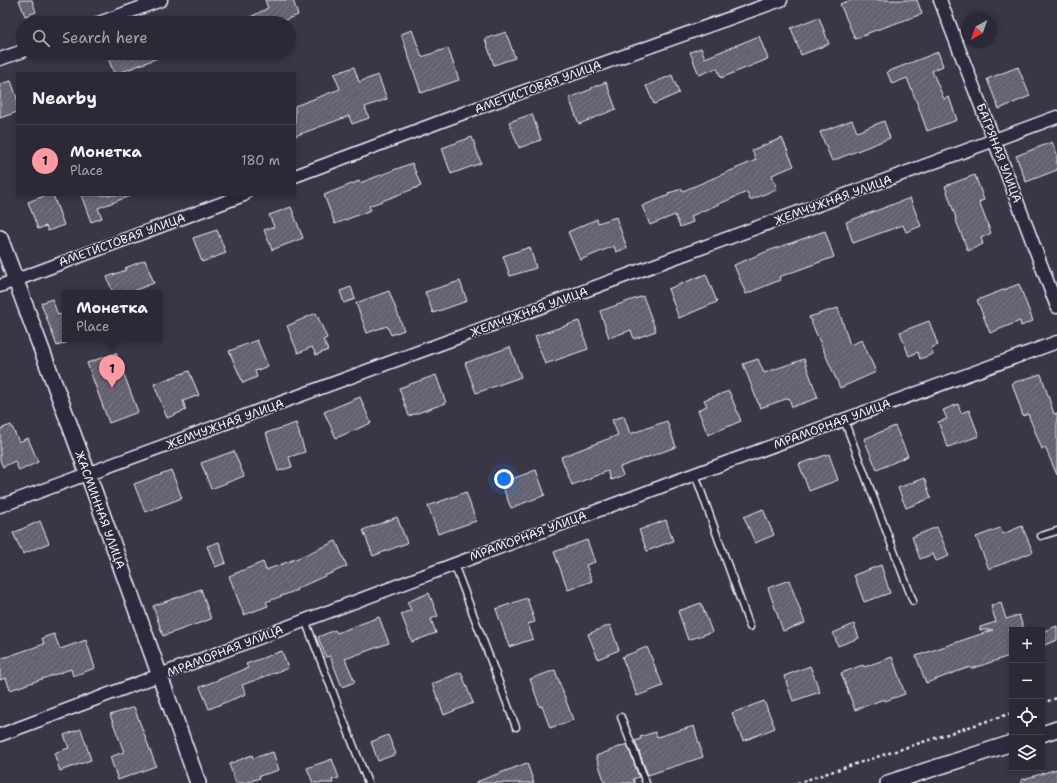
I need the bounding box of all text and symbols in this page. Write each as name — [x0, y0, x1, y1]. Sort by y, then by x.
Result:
north arrow — [961, 12, 997, 48]
search box — [16, 16, 296, 60]
icon: search — [30, 27, 52, 49]
text: Search here — [62, 28, 148, 48]
street label: АМЕТИСТОВАЯ УЛИЦА — [472, 57, 604, 117]
text: Nearby — [32, 87, 97, 109]
street label: БАГРЯНАЯ УЛИЦА — [973, 101, 1026, 206]
text: Монетка — [70, 142, 142, 162]
text: 1 — [42, 152, 48, 169]
text: 180 m — [241, 152, 280, 169]
text: Place — [70, 162, 103, 179]
street label: ЖЕМЧУЖНАЯ УЛИЦА — [772, 171, 894, 229]
street label: АМЕТИСТОВАЯ УЛИЦА — [56, 210, 188, 270]
street label: ЖЕМЧУЖНАЯ УЛИЦА — [468, 283, 590, 341]
popup — [62, 290, 162, 342]
text: Монетка — [76, 298, 148, 318]
text: Place — [76, 318, 109, 335]
pin: 1 — [99, 355, 125, 388]
street label: ЖЕМЧУЖНАЯ УЛИЦА — [164, 395, 286, 453]
street label: МРАМОРНАЯ УЛИЦА — [771, 395, 893, 453]
street label: ЖАСМИННАЯ УЛИЦА — [71, 449, 129, 572]
your location — [494, 469, 514, 489]
street label: МРАМОРНАЯ УЛИЦА — [467, 507, 589, 565]
street label: МРАМОРНАЯ УЛИЦА — [164, 621, 286, 681]
map controls — [1009, 627, 1045, 771]
button: + — [1009, 627, 1045, 663]
button: − — [1009, 663, 1045, 699]
button: locate — [1009, 699, 1045, 735]
button: layers — [1009, 735, 1045, 771]

